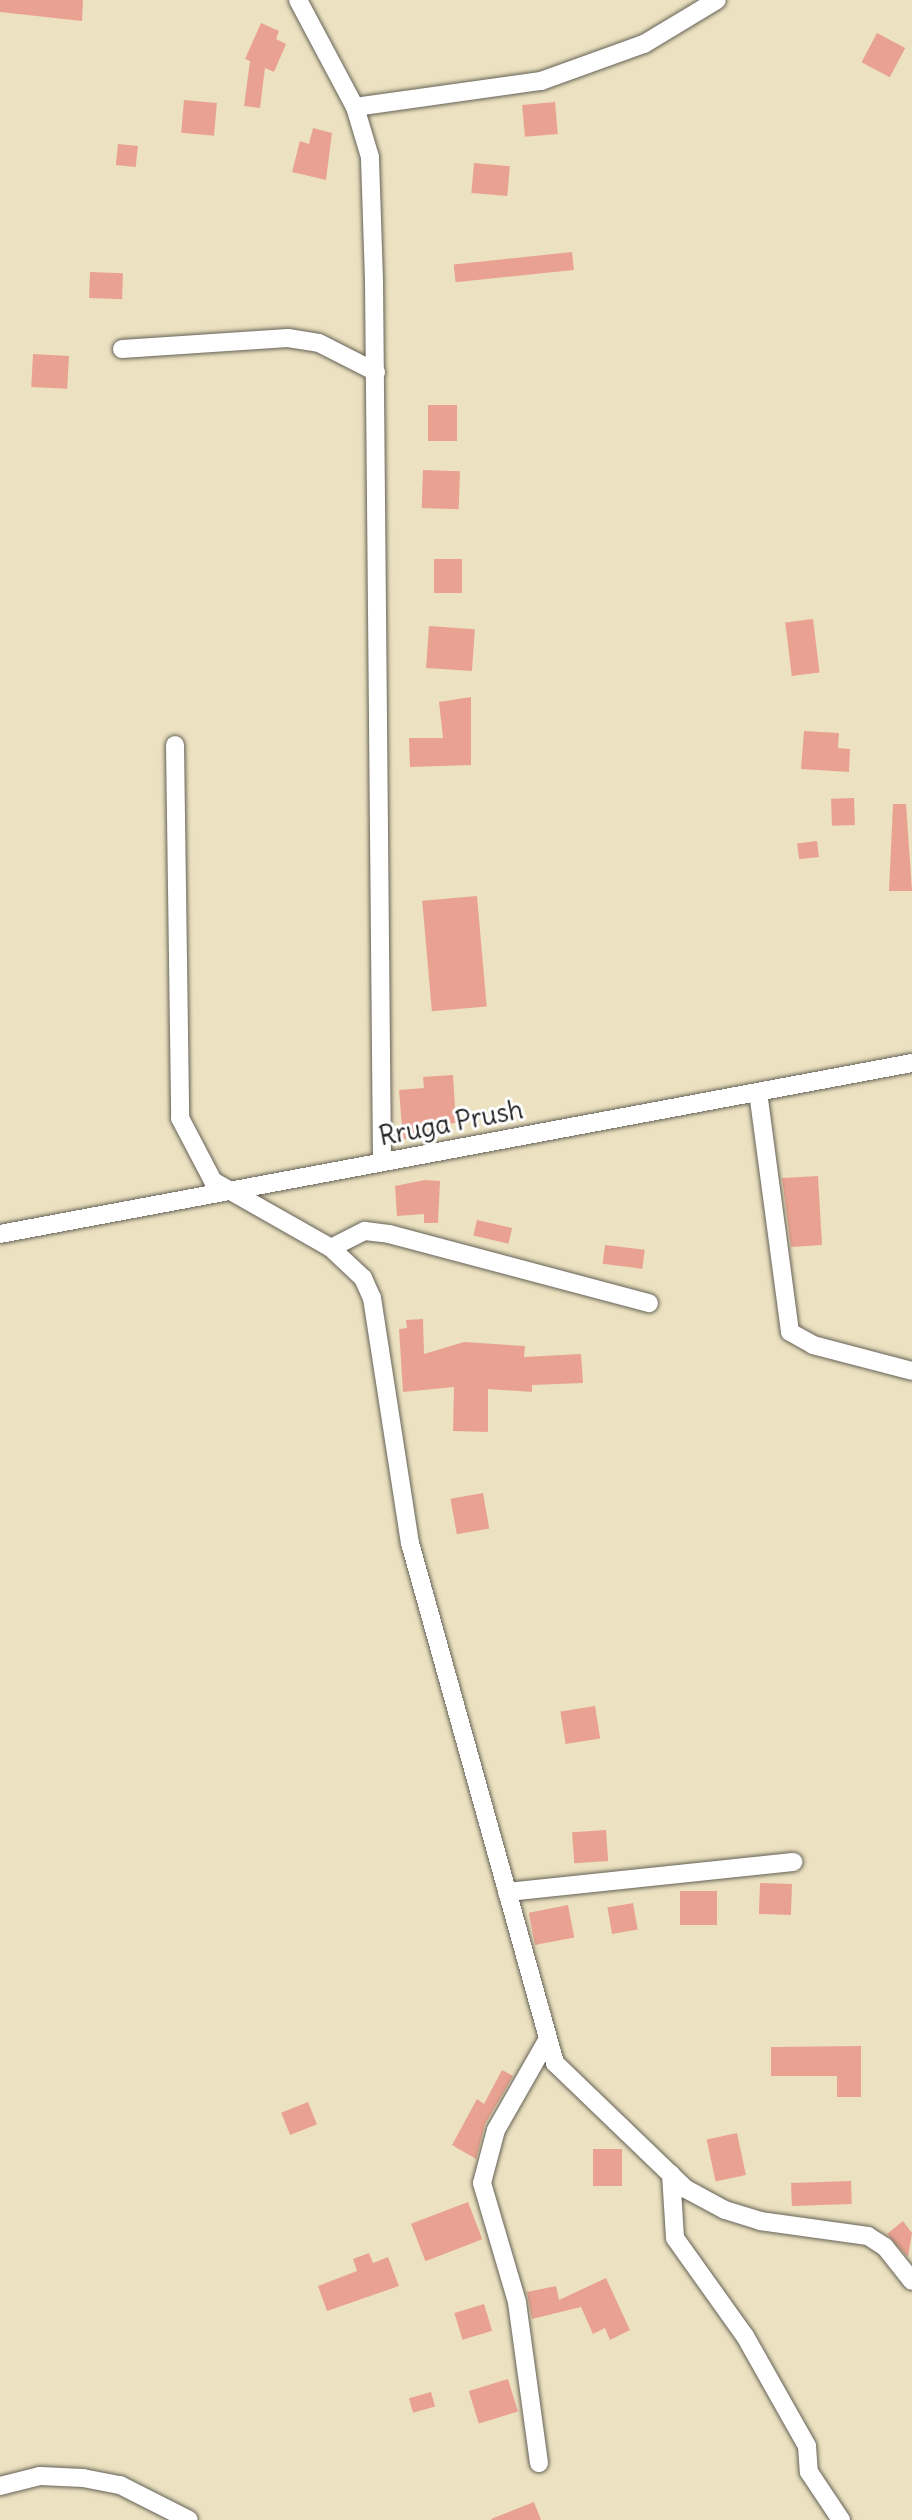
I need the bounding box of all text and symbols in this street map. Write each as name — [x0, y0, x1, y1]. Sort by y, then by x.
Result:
street label: Rruga Prush — [376, 1094, 526, 1152]

